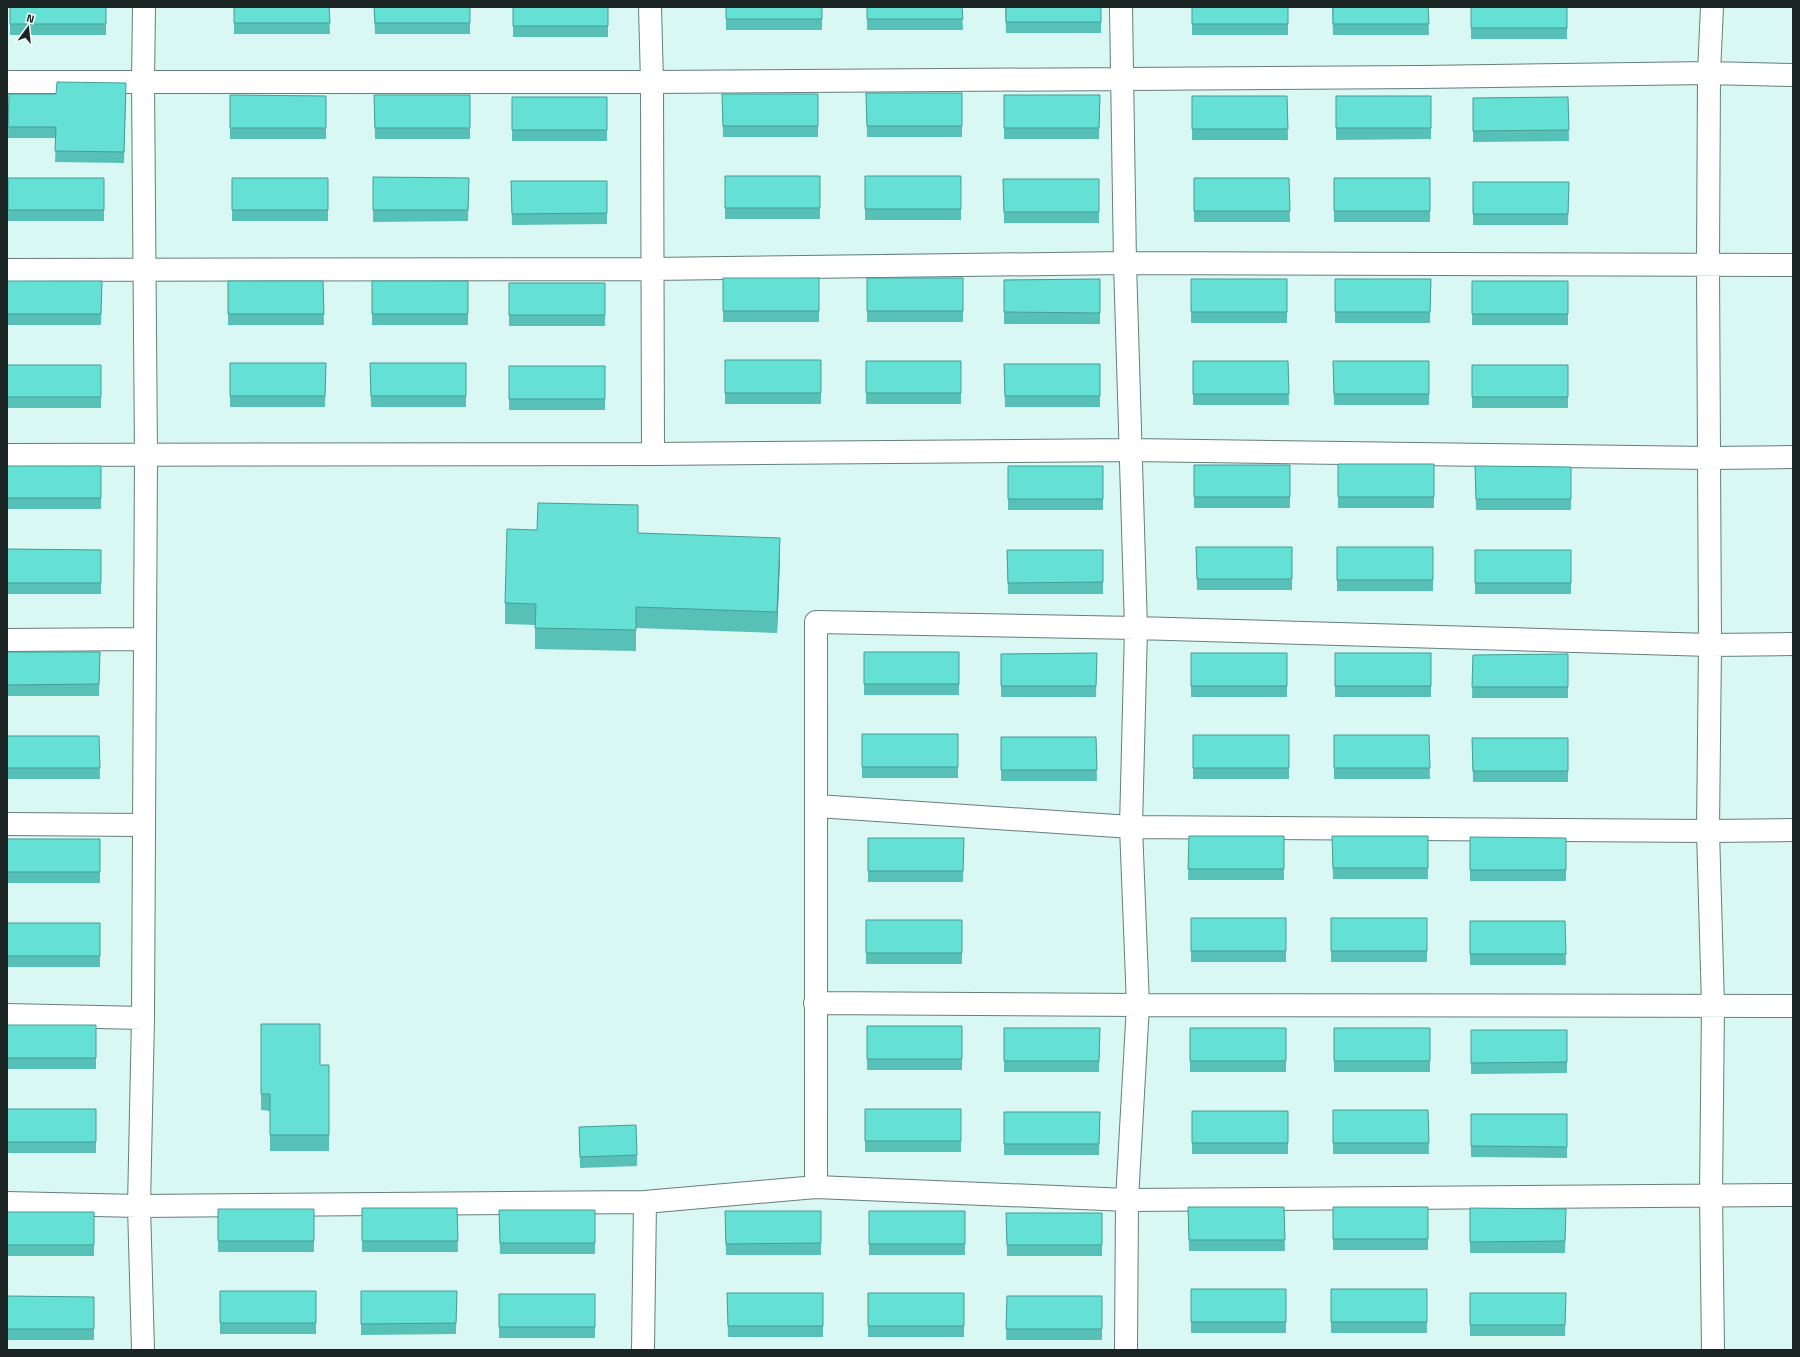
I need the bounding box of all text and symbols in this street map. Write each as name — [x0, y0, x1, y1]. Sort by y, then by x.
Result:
north arrow — [8, 8, 48, 48]
text: N — [25, 10, 36, 27]

